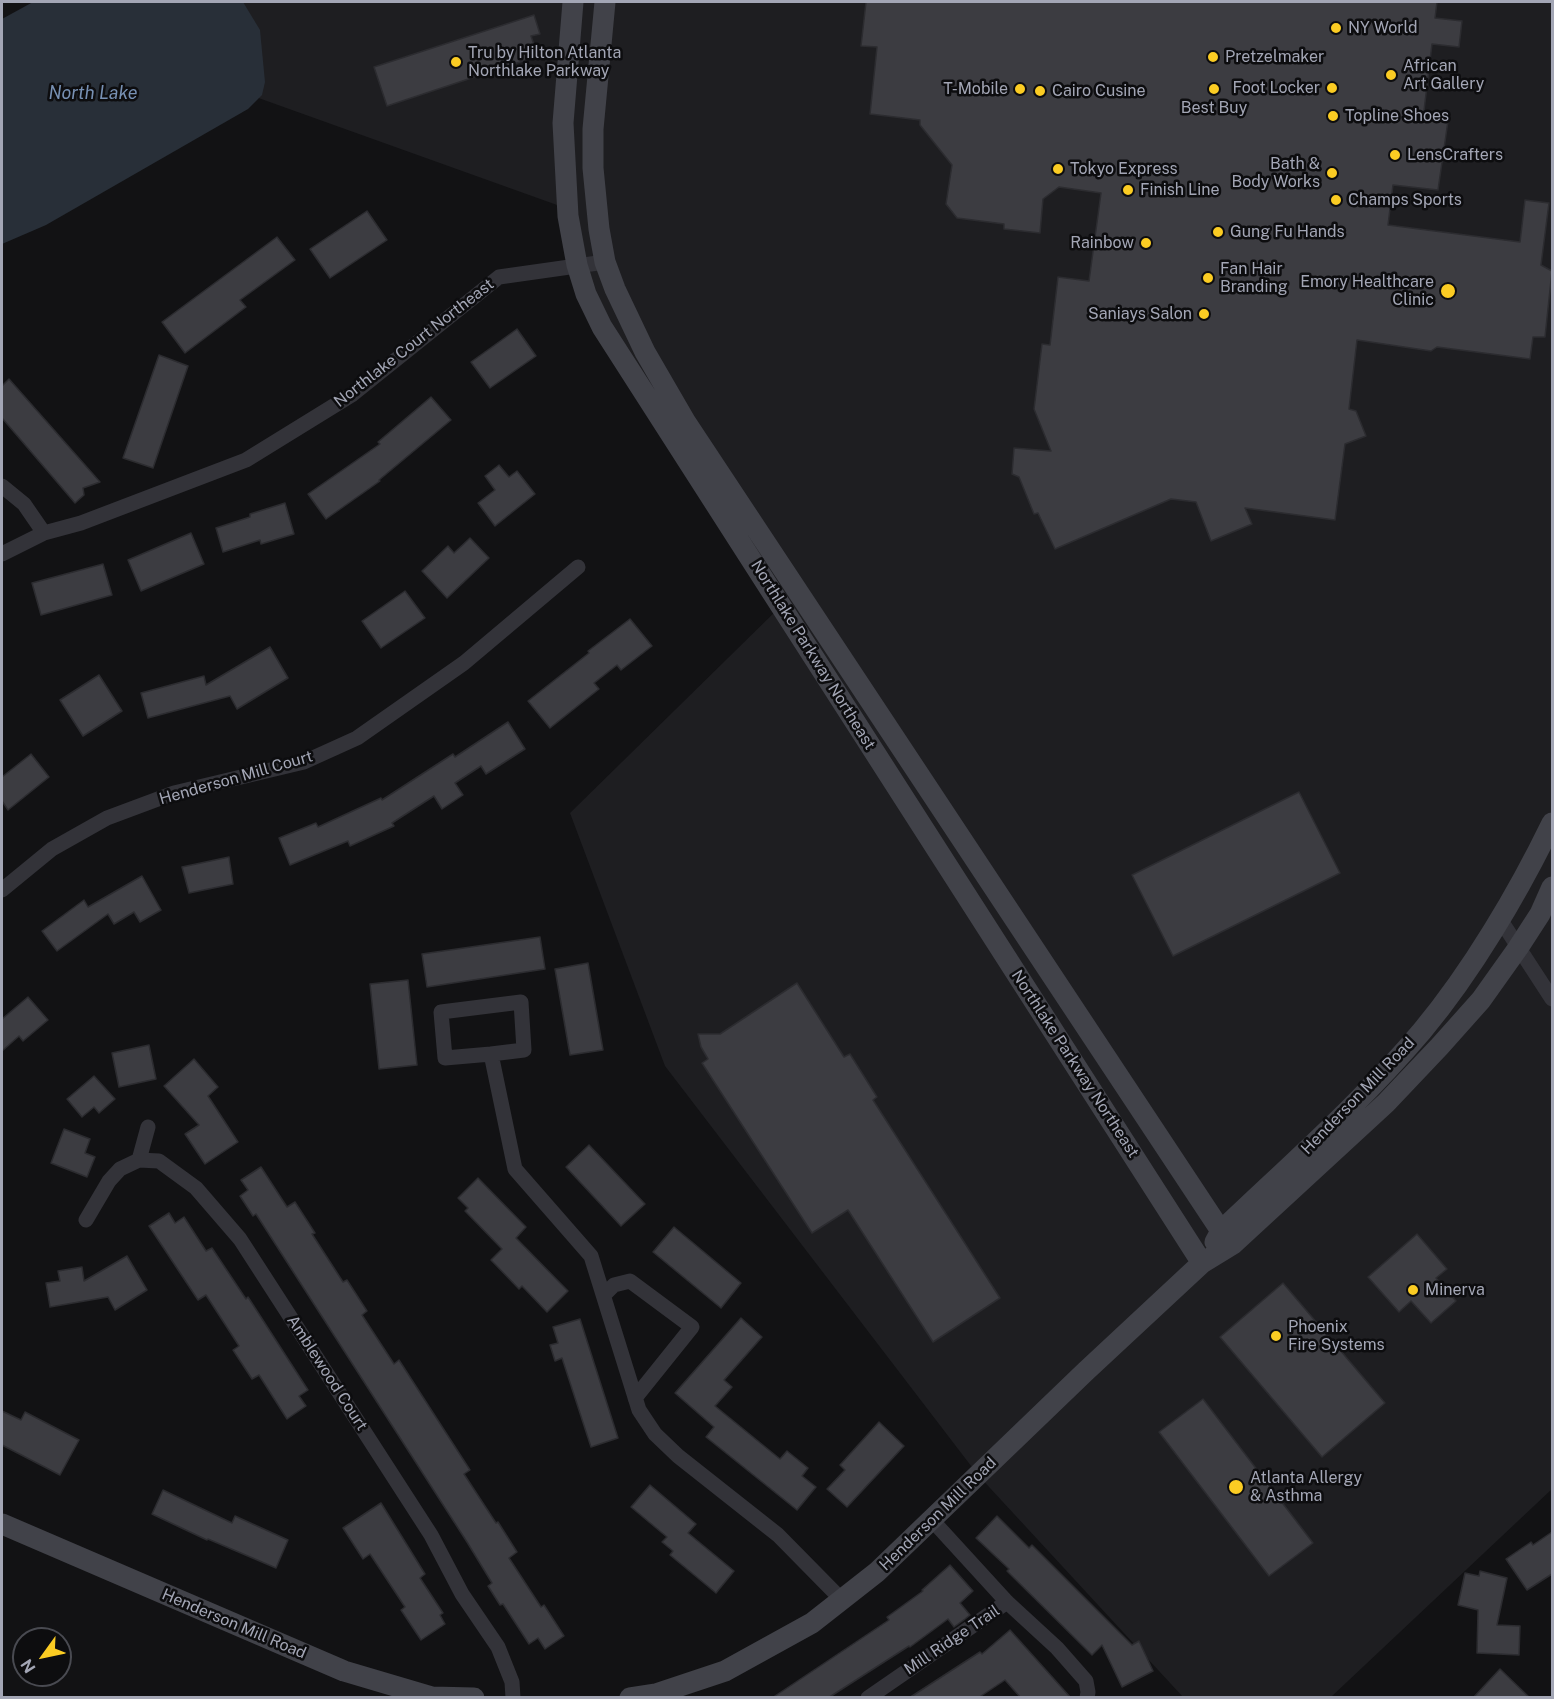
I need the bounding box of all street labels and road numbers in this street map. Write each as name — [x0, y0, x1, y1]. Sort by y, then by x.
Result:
street label: Northlake Court Northeast — [330, 275, 498, 411]
street label: Northlake Parkway Northeast — [747, 557, 879, 753]
street label: Henderson Mill Court — [157, 747, 315, 809]
street label: Northlake Parkway Northeast — [1007, 967, 1143, 1161]
street label: Henderson Mill Road — [1297, 1034, 1419, 1158]
street label: Amblewood Court — [283, 1312, 371, 1434]
street label: Henderson Mill Road — [876, 1453, 1000, 1575]
street label: Henderson Mill Road — [159, 1585, 309, 1663]
street label: Mill Ridge Trail — [901, 1601, 1003, 1679]

